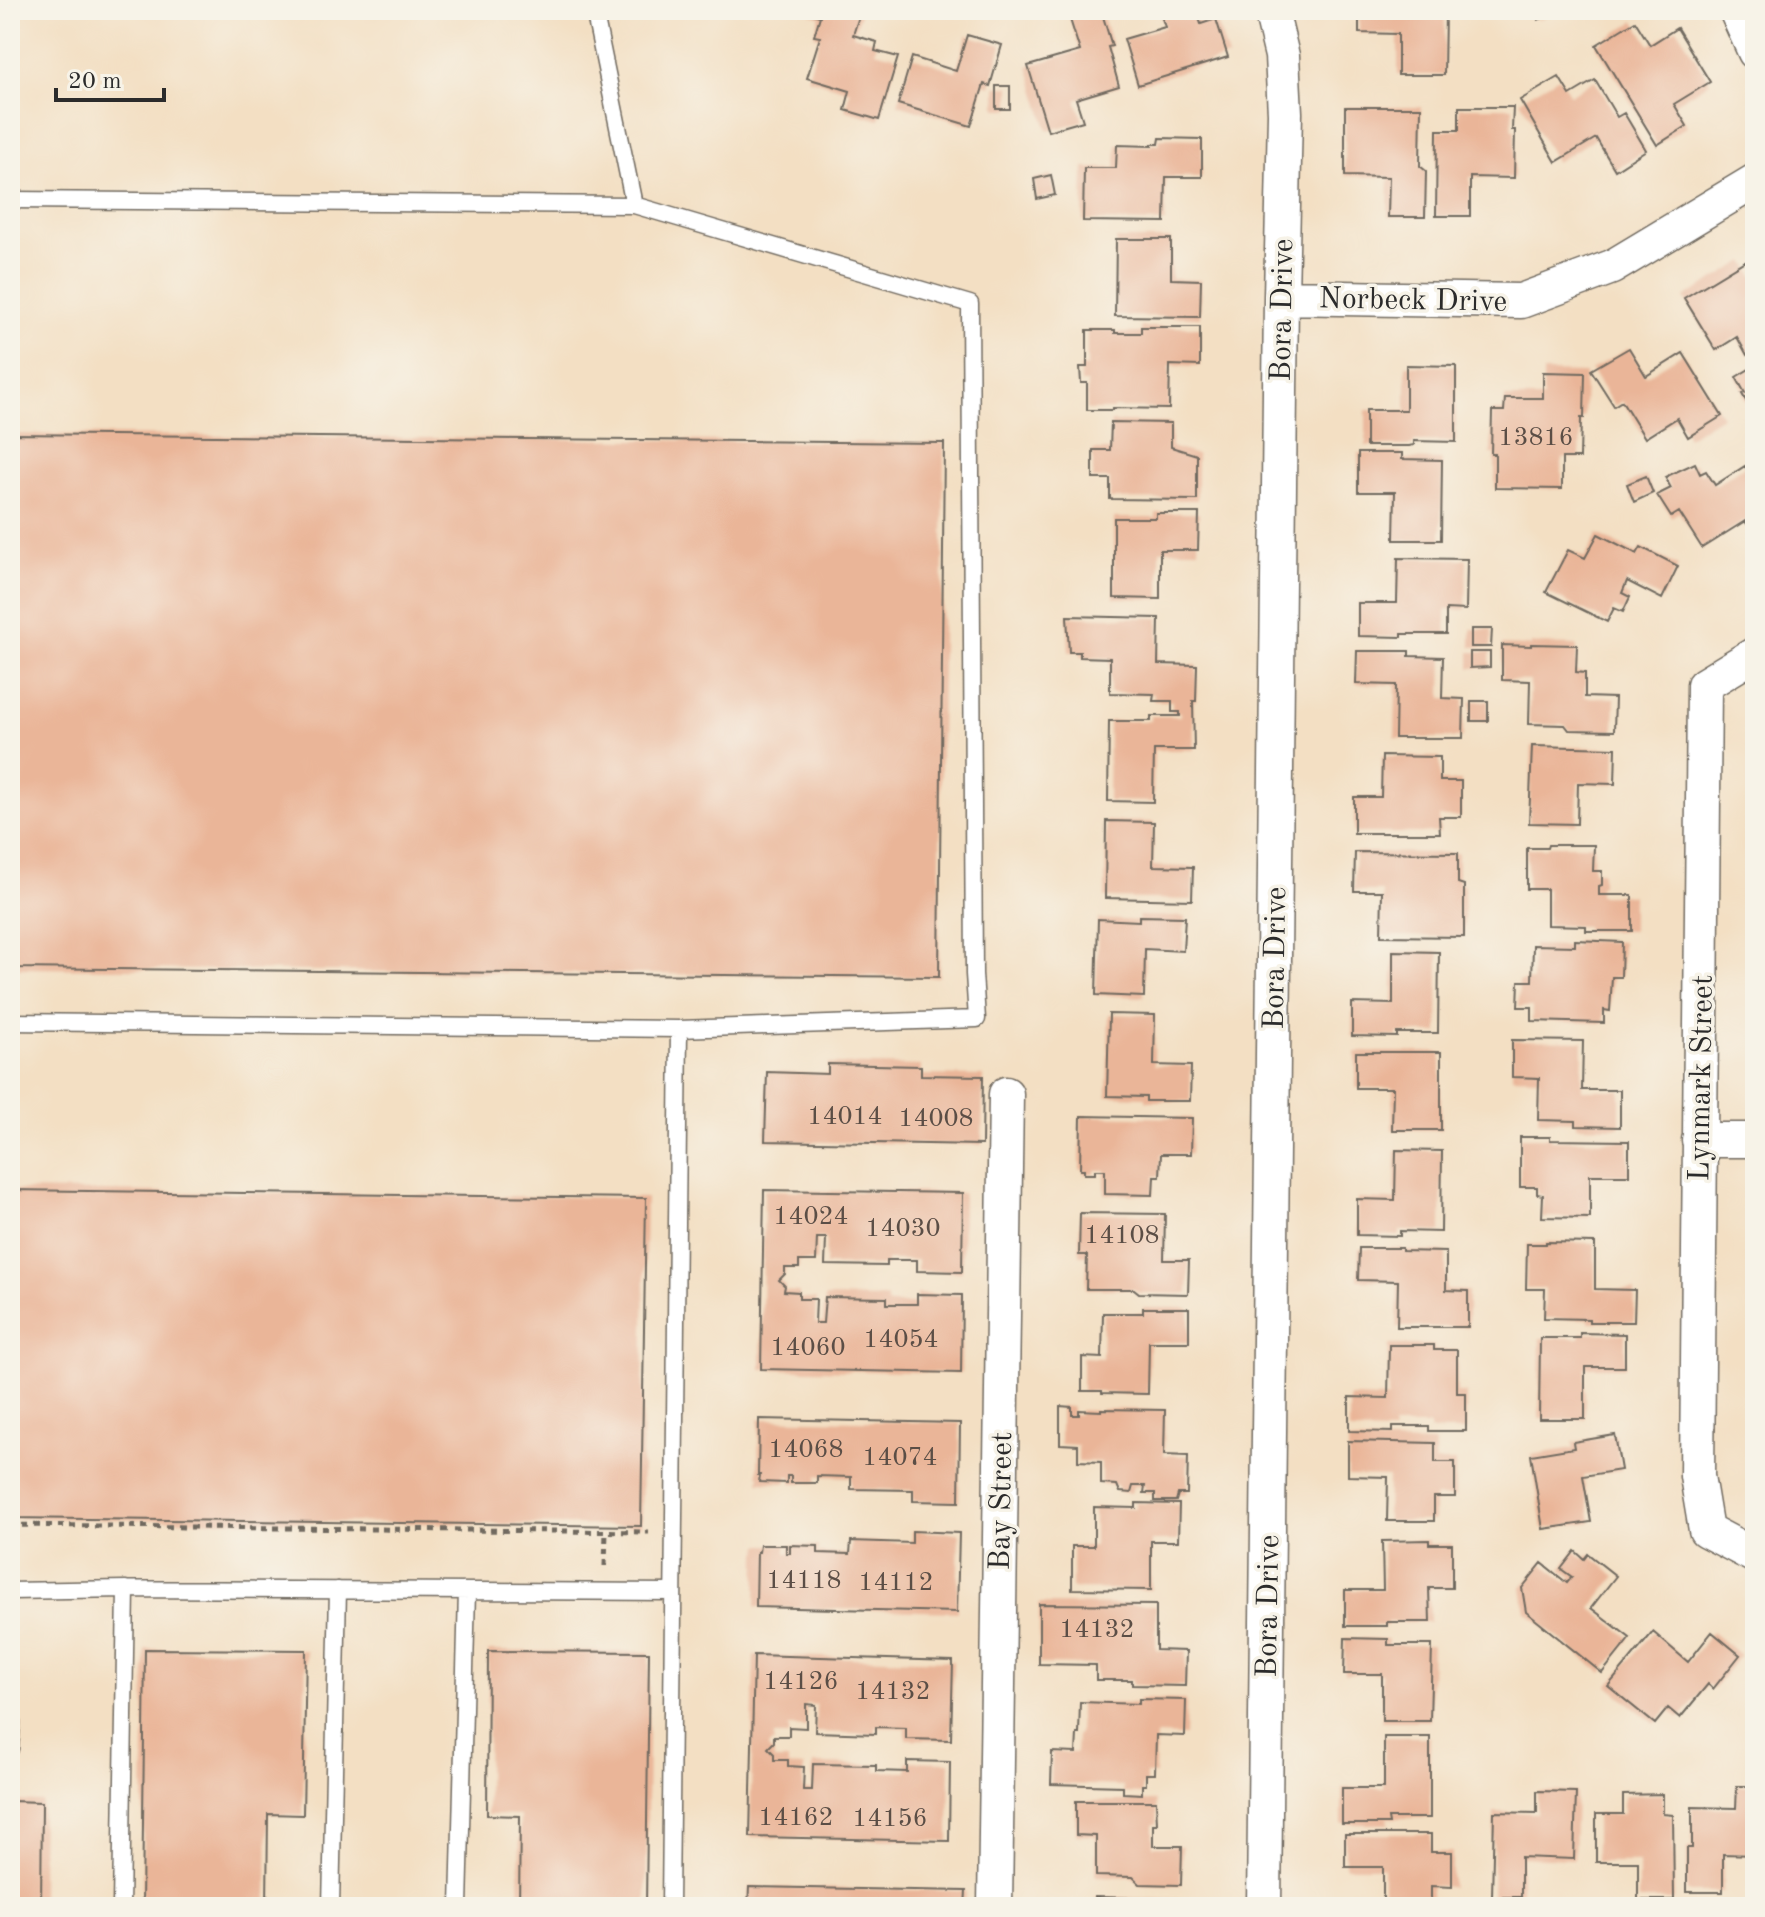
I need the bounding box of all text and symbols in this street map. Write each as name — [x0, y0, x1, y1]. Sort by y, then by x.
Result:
scale bar — [56, 52, 164, 102]
text: 20 m — [68, 70, 122, 94]
street label: Bora Drive — [1267, 238, 1299, 382]
street label: Norbeck Drive — [1318, 284, 1508, 318]
house number: 13816 — [1498, 425, 1574, 451]
street label: Bora Drive — [1260, 886, 1292, 1030]
street label: Lynmark Street — [1685, 974, 1719, 1182]
house number: 14014 — [807, 1104, 883, 1130]
house number: 14008 — [898, 1106, 974, 1132]
house number: 14024 — [773, 1204, 849, 1230]
house number: 14030 — [865, 1216, 941, 1242]
house number: 14108 — [1084, 1223, 1160, 1249]
house number: 14054 — [863, 1327, 939, 1353]
house number: 14060 — [770, 1335, 846, 1361]
street label: Bay Street — [986, 1431, 1018, 1571]
house number: 14068 — [768, 1437, 844, 1463]
house number: 14074 — [862, 1445, 938, 1471]
street label: Bora Drive — [1253, 1534, 1285, 1678]
house number: 14118 — [766, 1568, 842, 1594]
house number: 14112 — [858, 1570, 934, 1596]
house number: 14132 — [1059, 1617, 1135, 1643]
house number: 14126 — [763, 1669, 839, 1695]
house number: 14132 — [855, 1679, 931, 1705]
house number: 14162 — [758, 1805, 834, 1831]
house number: 14156 — [852, 1806, 928, 1832]

